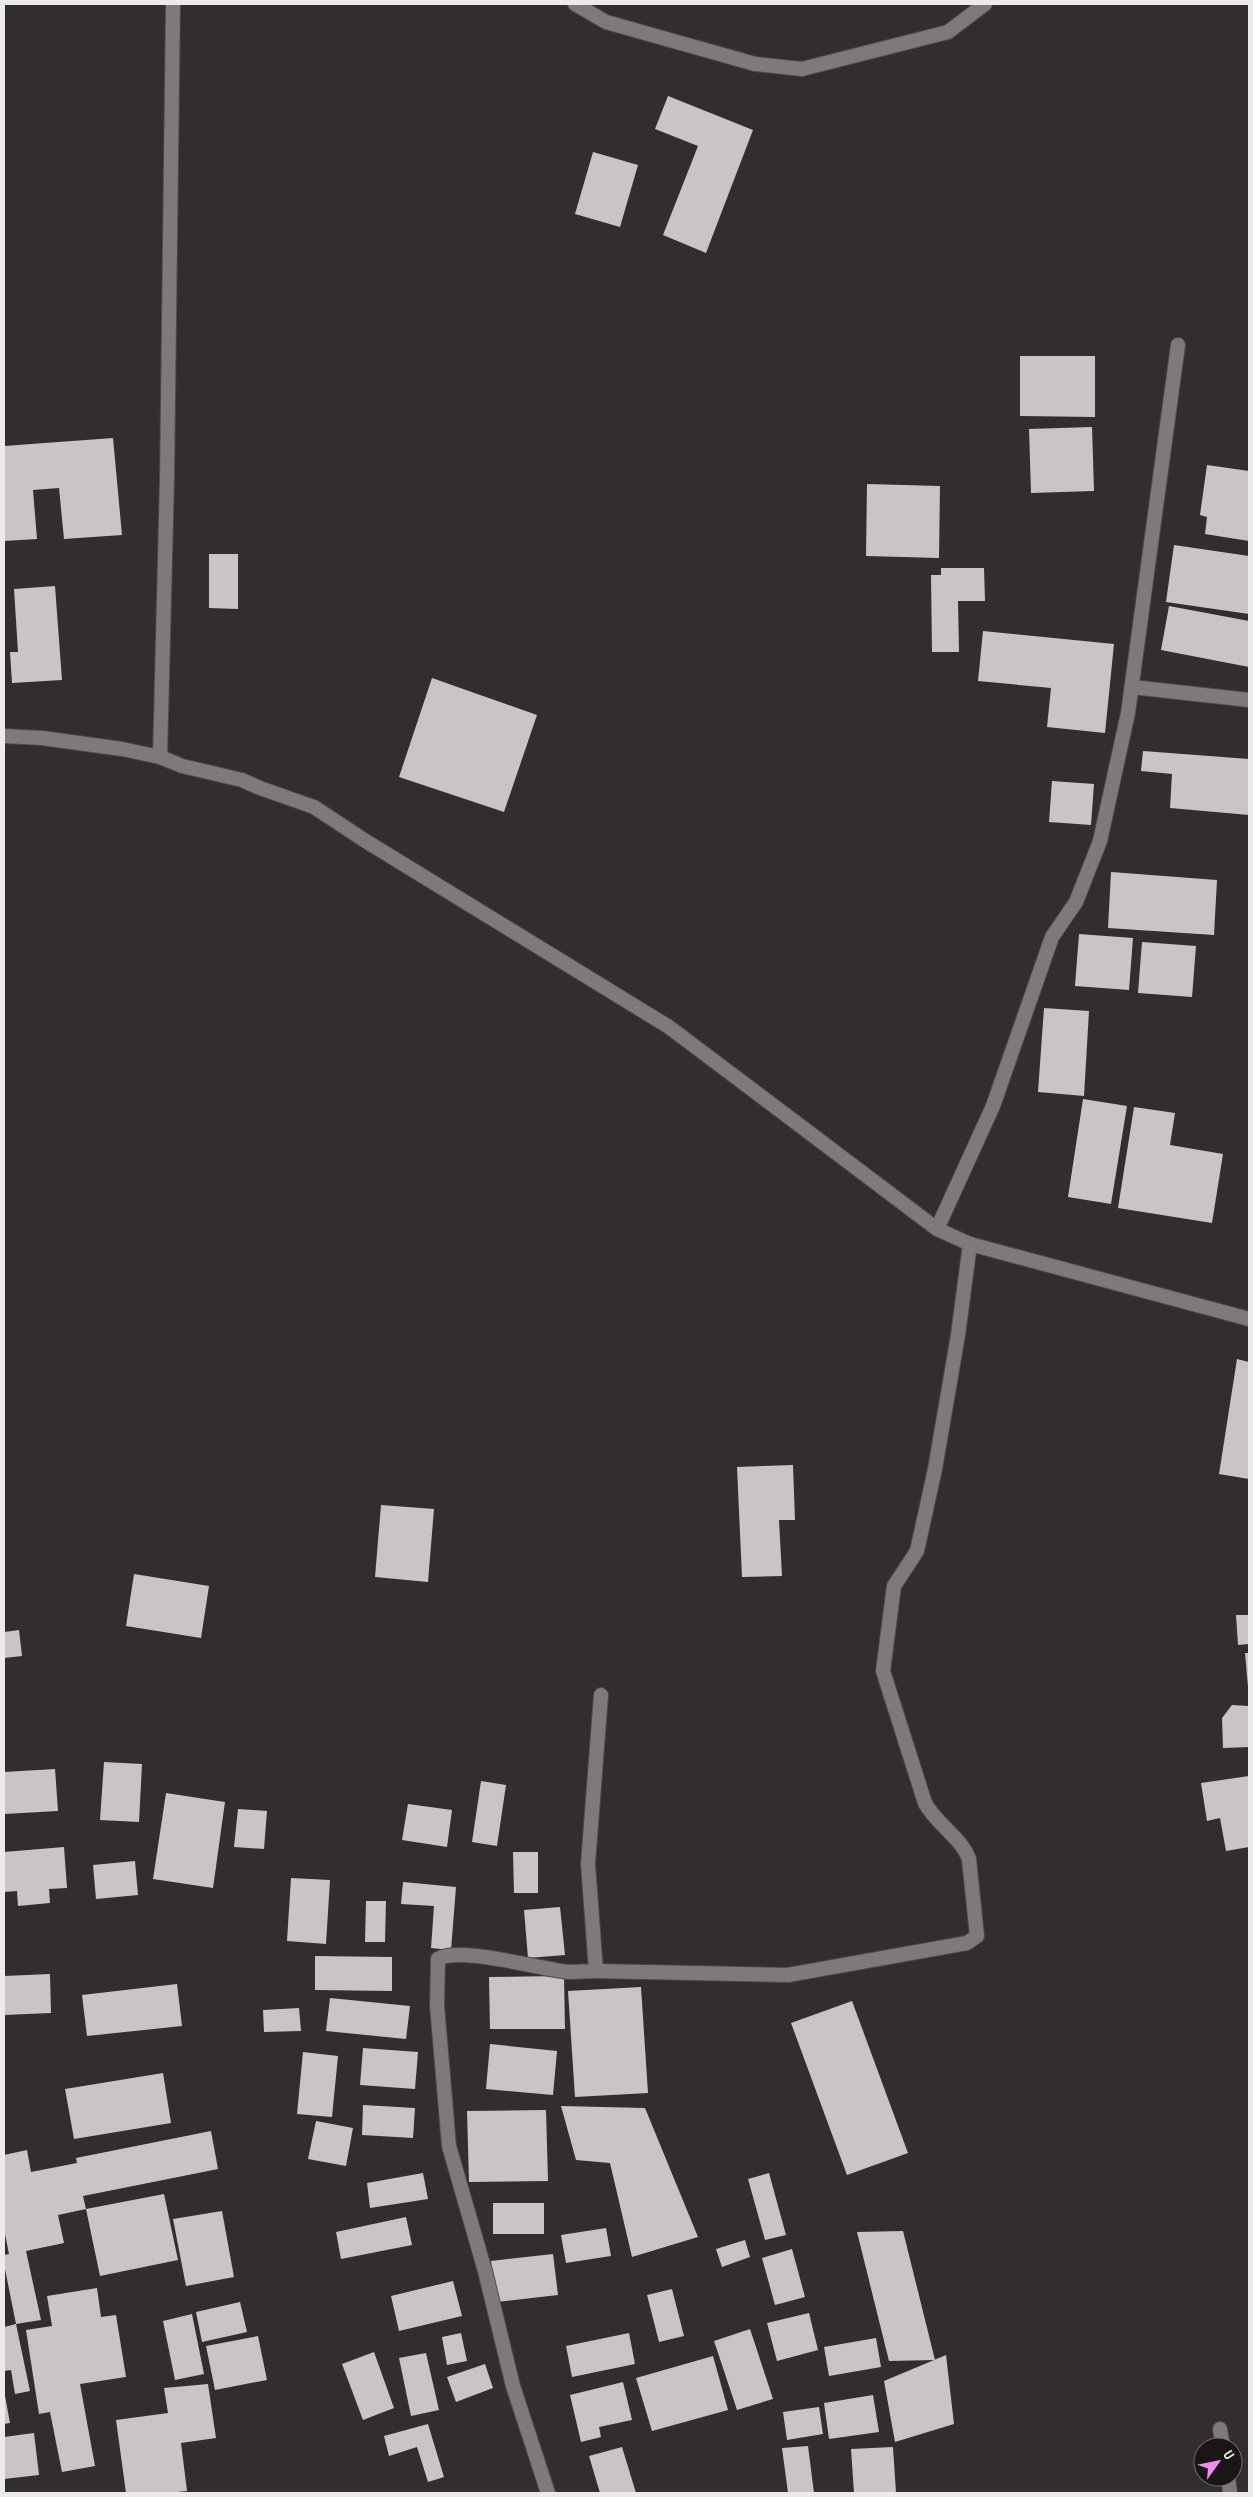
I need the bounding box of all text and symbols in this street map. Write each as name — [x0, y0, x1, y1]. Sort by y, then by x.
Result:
north arrow — [1193, 2437, 1243, 2487]
text: U — [1219, 2447, 1238, 2463]

